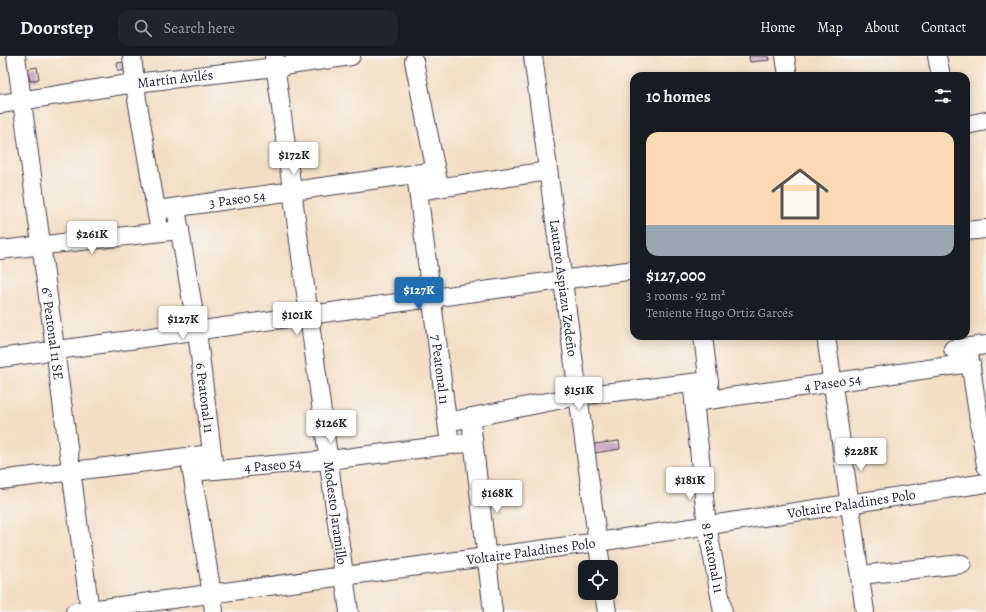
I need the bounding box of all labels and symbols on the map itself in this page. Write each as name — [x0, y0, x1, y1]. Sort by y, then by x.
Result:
street label: Martín Avilés — [136, 65, 214, 92]
pin: $172K — [266, 142, 322, 176]
street label: 3 Paseo 54 — [208, 185, 267, 212]
street label: Lautaro Aspiazu Zedeño — [545, 218, 582, 358]
pin: $261K — [64, 221, 120, 255]
pin: $127K — [391, 277, 447, 311]
street label: 6° Peatonal 11 SE — [37, 286, 69, 381]
pin: $101K — [269, 302, 325, 336]
pin: $127K — [155, 306, 211, 340]
street label: 7 Peatonal 11 — [427, 333, 454, 406]
street label: 6 Peatonal 11 — [191, 361, 219, 434]
street label: 4 Paseo 54 — [803, 369, 862, 396]
pin: $151K — [551, 377, 607, 411]
pin: $126K — [303, 410, 359, 444]
pin: $228K — [833, 438, 889, 472]
street label: 4 Paseo 54 — [243, 453, 302, 477]
street label: Modesto Jaramillo — [319, 460, 352, 566]
pin: $181K — [662, 467, 718, 501]
pin: $168K — [469, 480, 525, 514]
street label: Voltaire Paladines Polo — [785, 484, 917, 523]
street label: 8 Peatonal 11 — [697, 521, 729, 595]
street label: Voltaire Paladines Polo — [464, 533, 596, 569]

